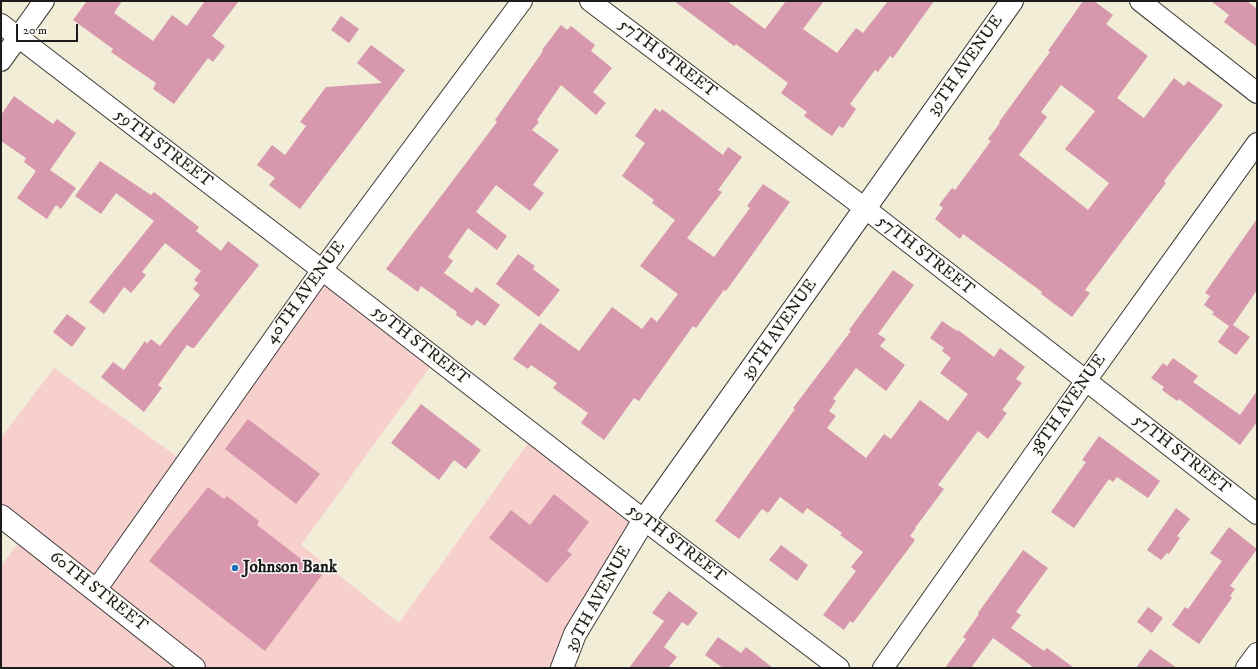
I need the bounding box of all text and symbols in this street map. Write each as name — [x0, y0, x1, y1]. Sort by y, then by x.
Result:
street label: 39TH AVENUE — [924, 12, 1008, 120]
street label: 57TH STREET — [614, 15, 720, 103]
scale bar — [18, 16, 80, 42]
text: 20 m — [23, 23, 47, 38]
street label: 59TH STREET — [110, 105, 216, 193]
street label: 57TH STREET — [872, 212, 978, 300]
street label: 40TH AVENUE — [262, 238, 350, 348]
street label: 39TH AVENUE — [738, 276, 822, 384]
street label: 59TH STREET — [367, 302, 473, 390]
street label: 38TH AVENUE — [1027, 351, 1111, 459]
street label: 57TH STREET — [1128, 411, 1234, 499]
street label: 59TH STREET — [623, 500, 729, 588]
street label: 39TH AVENUE — [561, 542, 637, 656]
street label: 60TH STREET — [45, 547, 151, 637]
place label: Johnson Bank — [243, 558, 337, 578]
marker: Johnson Bank — [230, 563, 240, 573]

